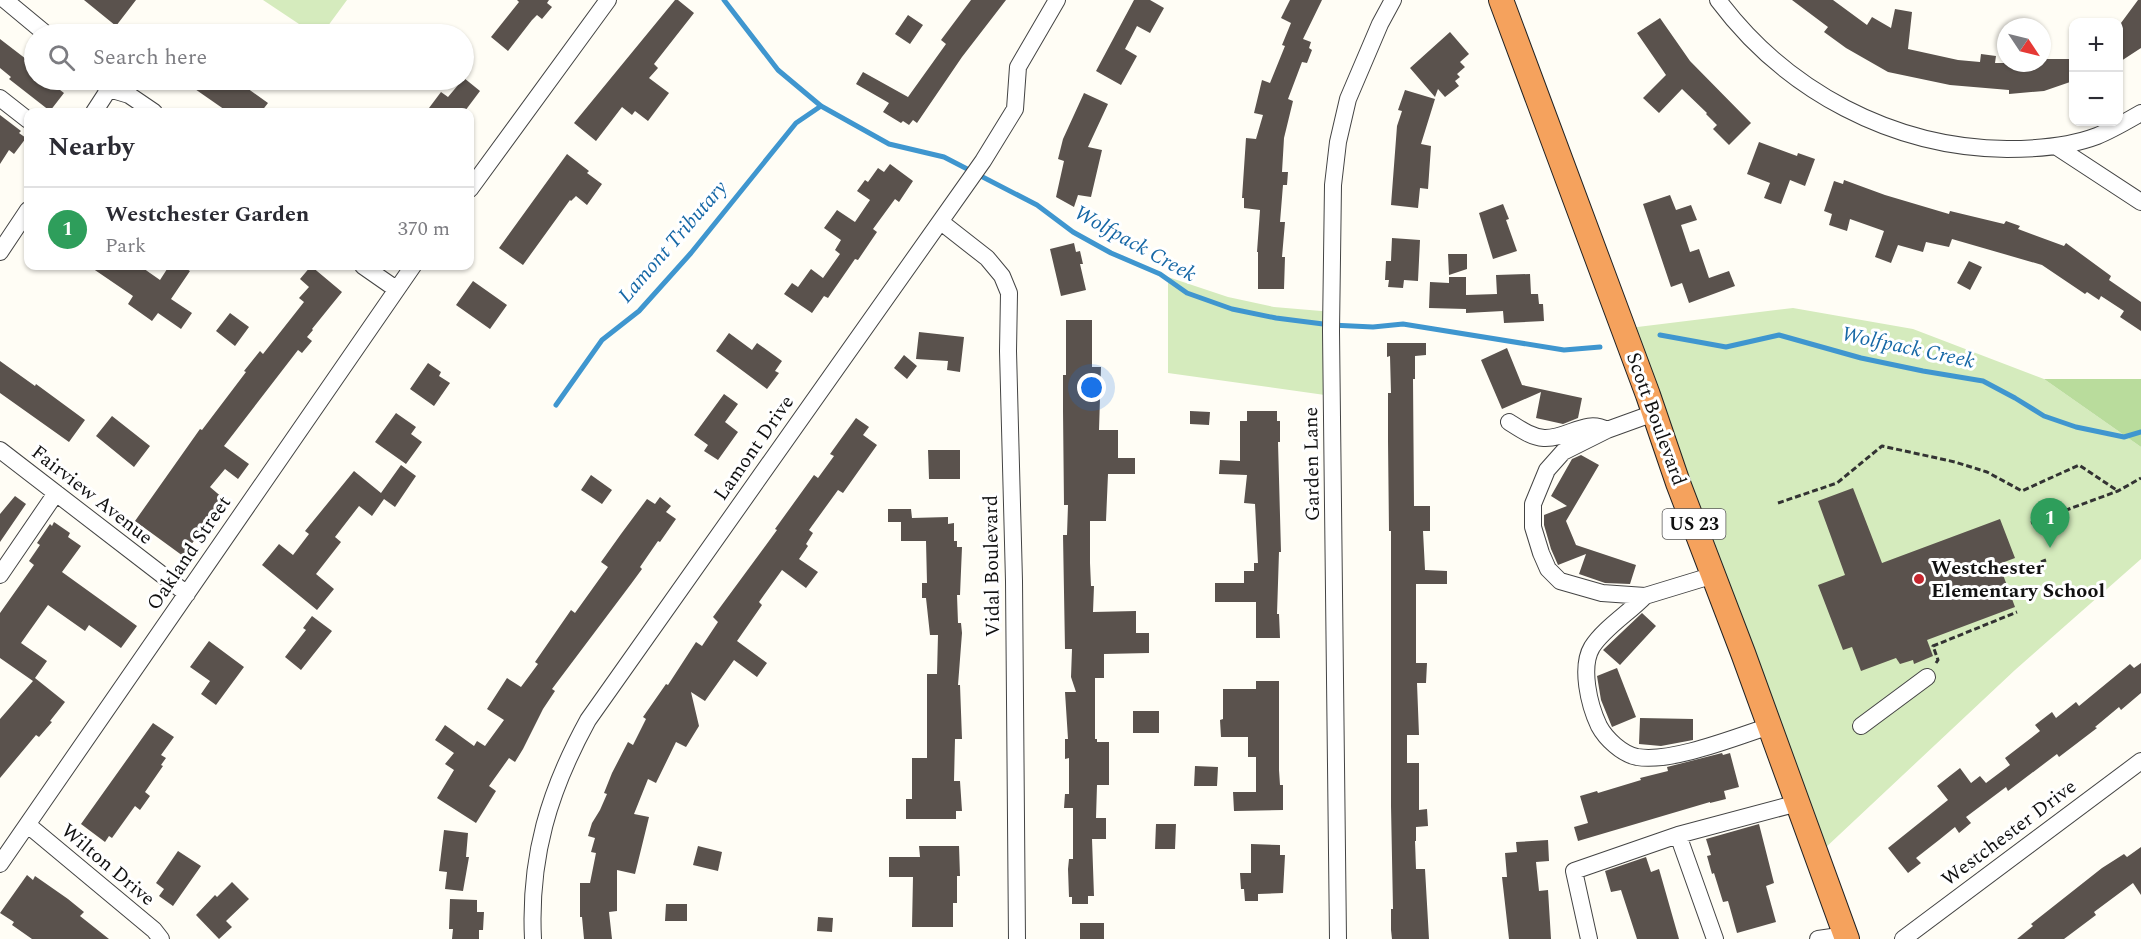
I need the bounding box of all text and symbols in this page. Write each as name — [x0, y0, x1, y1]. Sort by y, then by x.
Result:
north arrow — [1997, 18, 2051, 72]
map controls — [2069, 18, 2123, 126]
button: + — [2069, 18, 2123, 72]
search box — [24, 24, 474, 90]
icon: search — [45, 41, 78, 74]
text: Search here — [93, 41, 207, 74]
button: − — [2069, 72, 2123, 126]
text: Nearby — [48, 127, 134, 167]
water label: Lamont Tributary — [611, 173, 736, 310]
water label: Wolfpack Creek — [1068, 197, 1202, 291]
text: Westchester Garden — [105, 198, 309, 231]
text: 1 — [62, 214, 73, 244]
text: 370 m — [398, 214, 450, 244]
text: Park — [105, 231, 146, 261]
water label: Wolfpack Creek — [1838, 318, 1978, 378]
street label: Scott Boulevard — [1618, 348, 1694, 490]
your location — [1077, 373, 1106, 402]
street label: Lamont Drive — [706, 389, 802, 507]
street label: Garden Lane — [1296, 407, 1328, 521]
street label: Fairview Avenue — [25, 438, 159, 552]
street label: Oakland Street — [139, 490, 239, 616]
street label: Vidal Boulevard — [976, 495, 1008, 637]
pin: 1 — [2030, 498, 2070, 548]
road number: US 23 — [1662, 509, 1726, 539]
place label: Westchester Elementary School — [1931, 553, 2105, 606]
marker: Westchester Elementary School — [1912, 572, 1926, 586]
street label: Westchester Drive — [1935, 772, 2083, 894]
street label: Wilton Drive — [54, 817, 162, 913]

